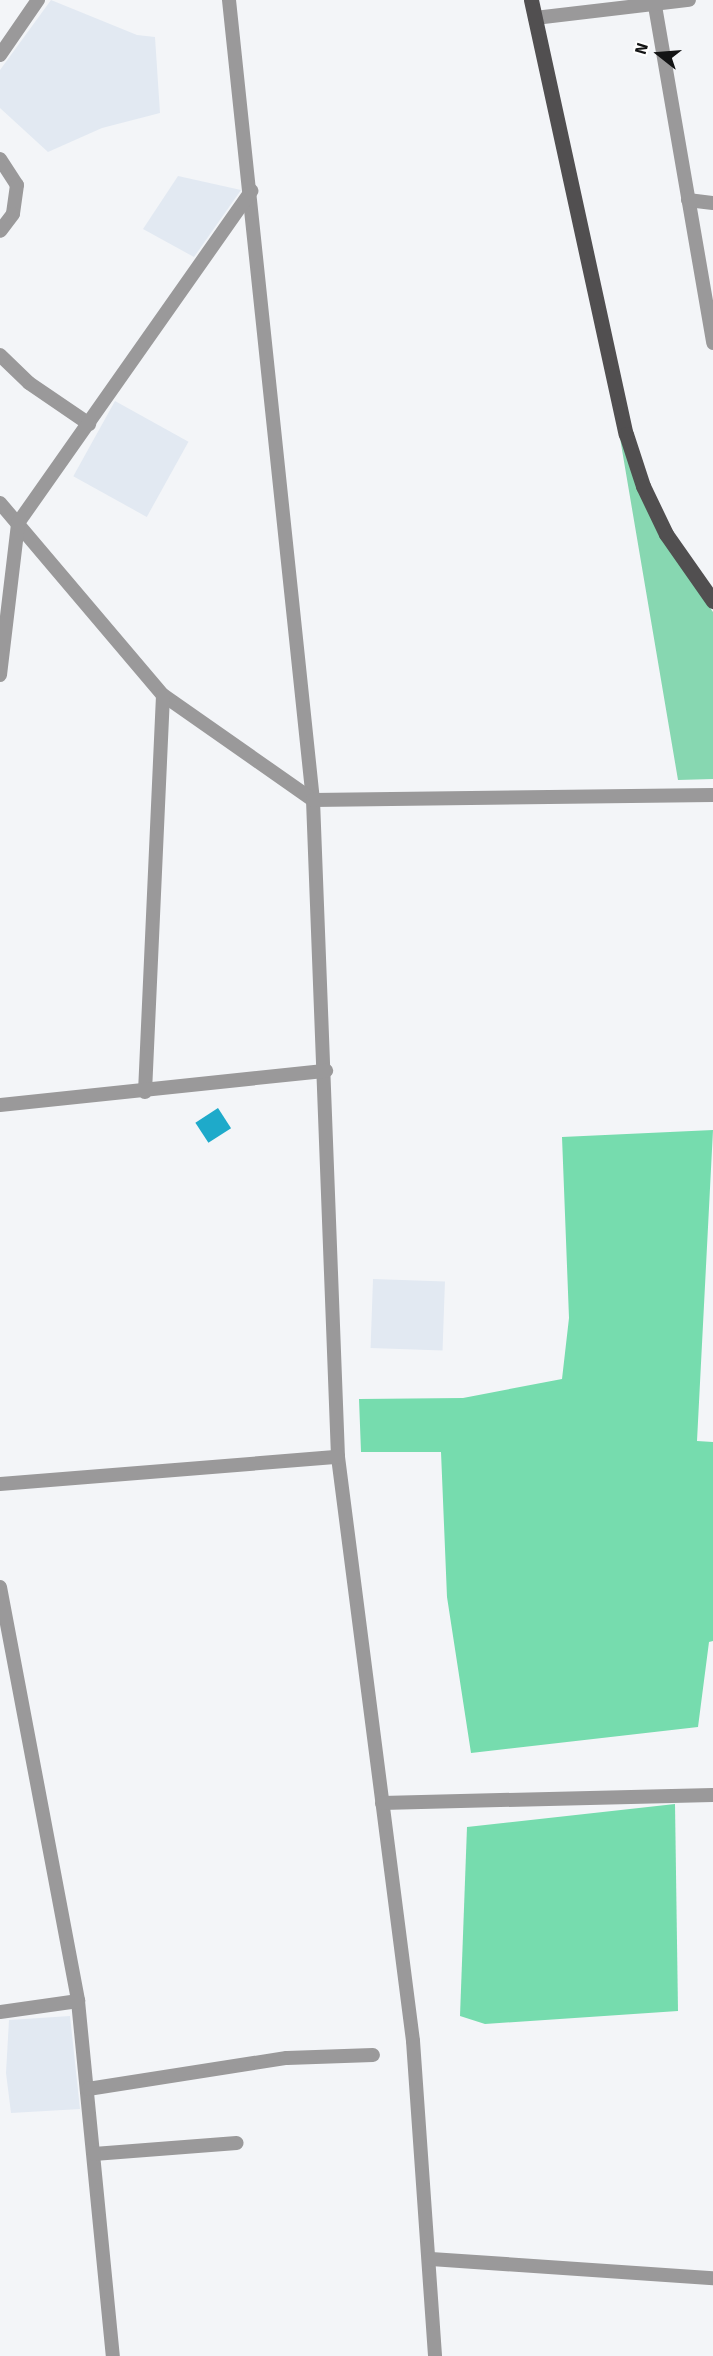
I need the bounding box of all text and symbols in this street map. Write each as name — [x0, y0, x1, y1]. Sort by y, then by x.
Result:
north arrow — [629, 24, 689, 84]
text: N — [631, 40, 653, 57]

